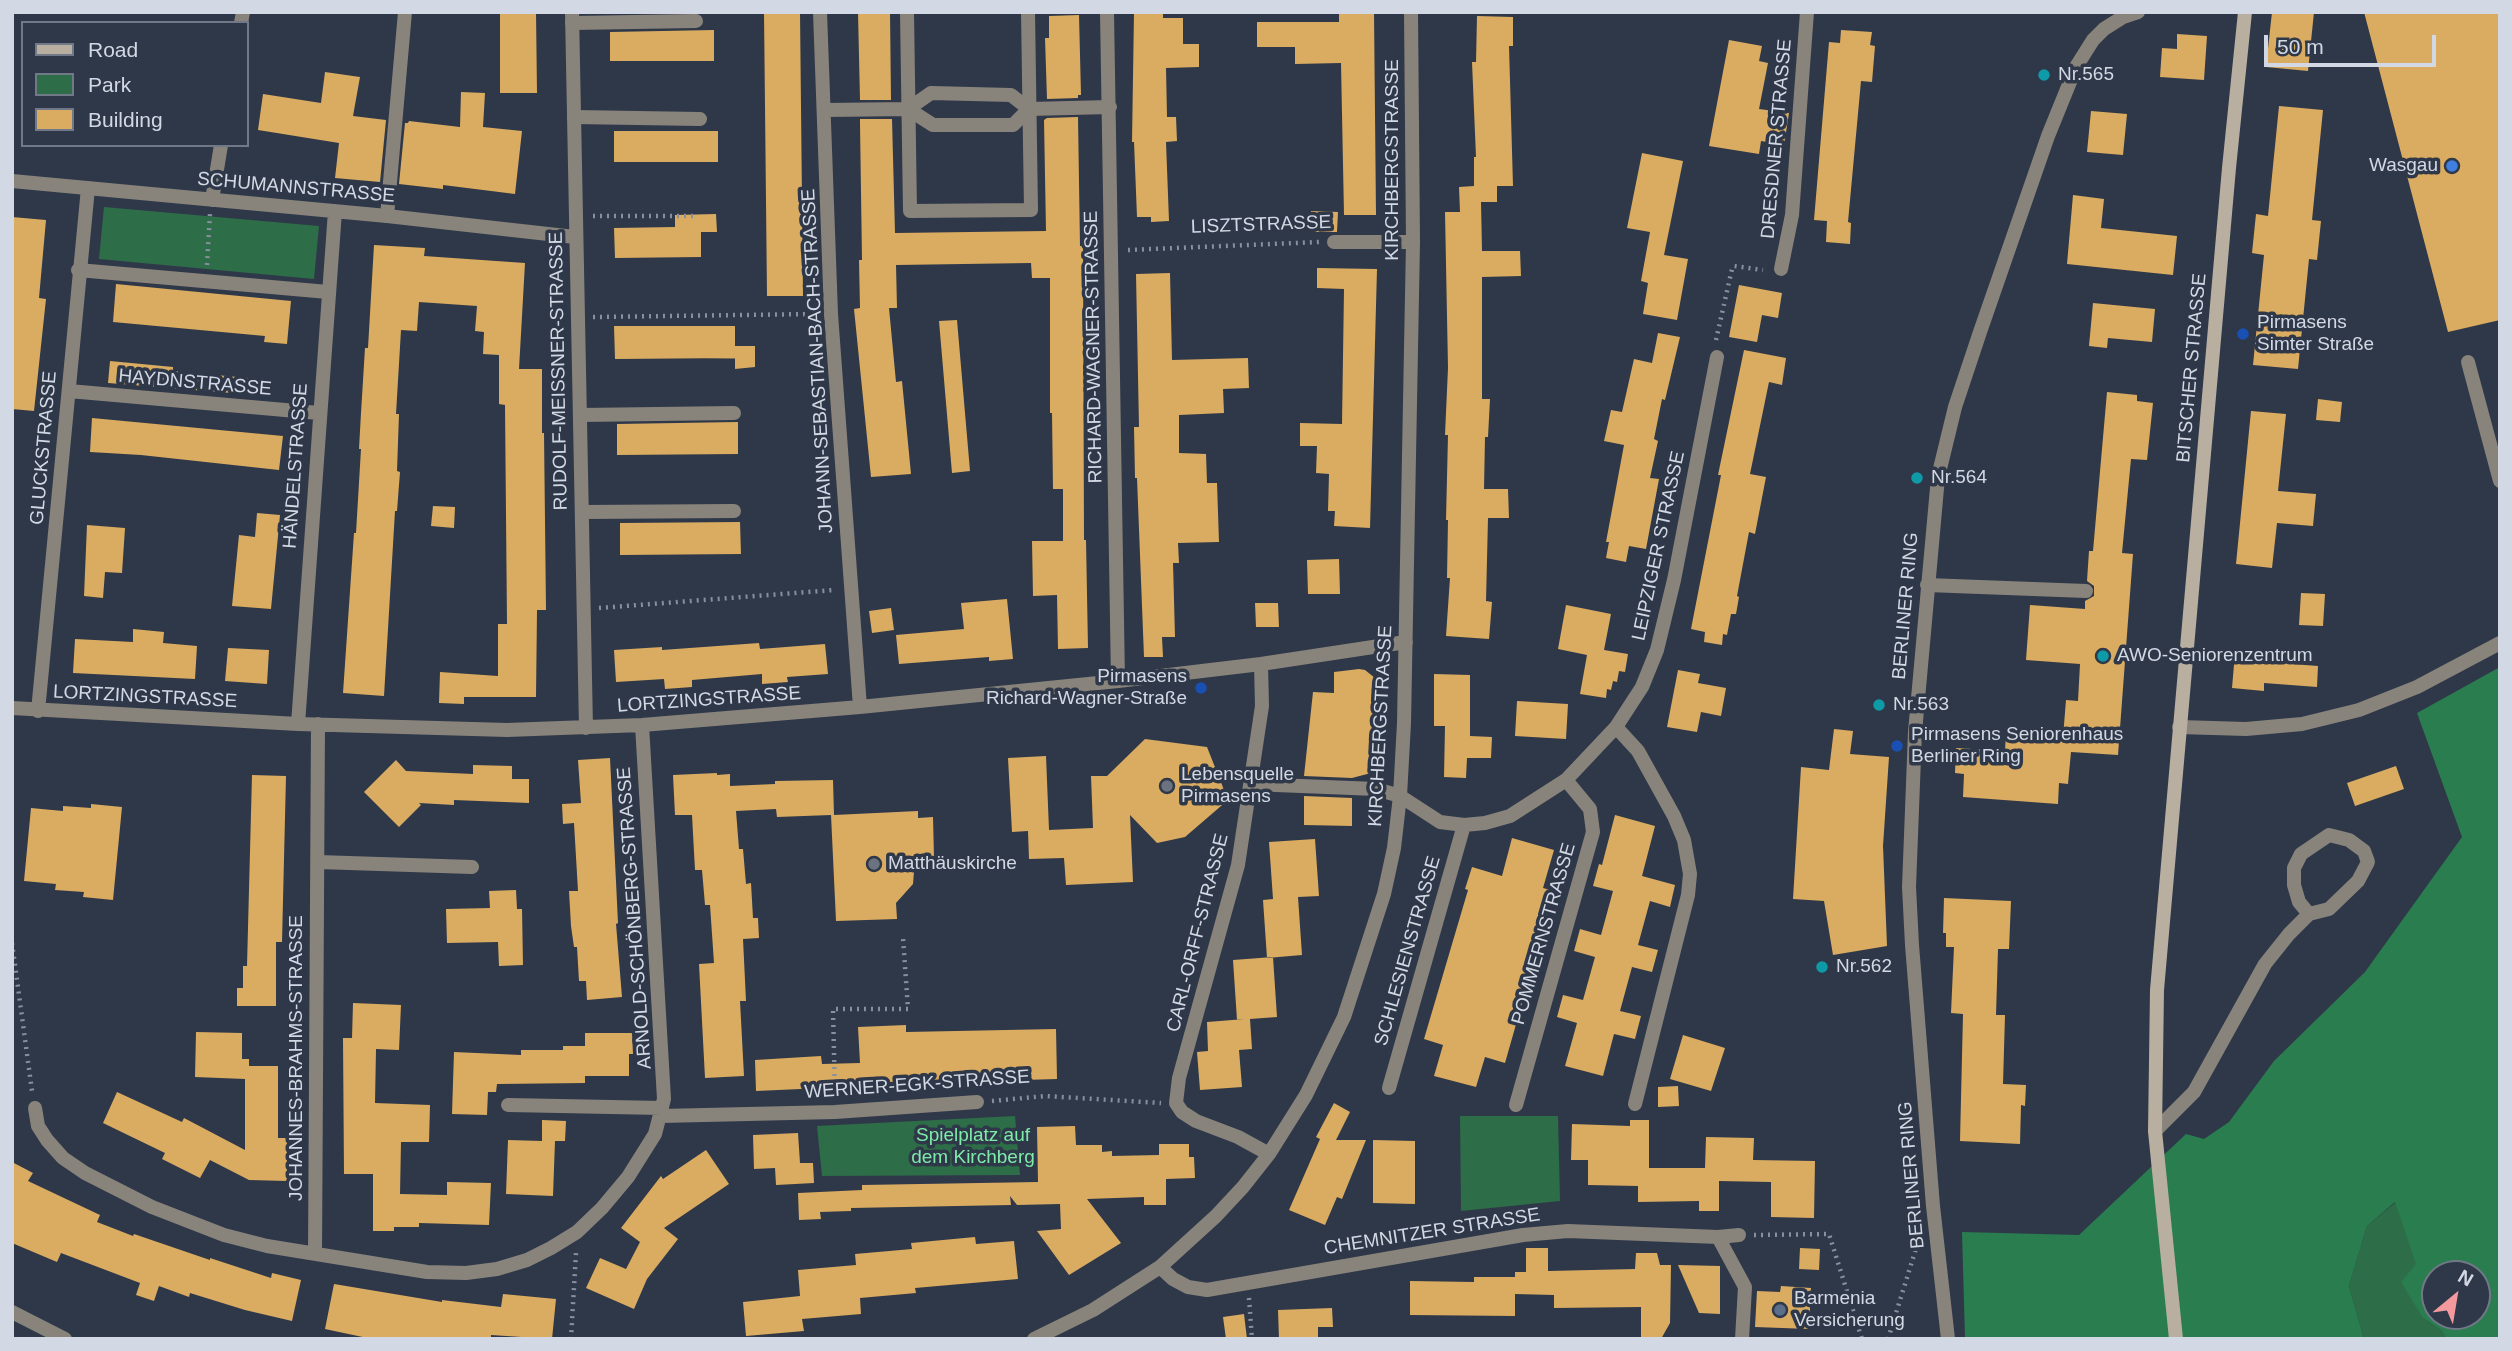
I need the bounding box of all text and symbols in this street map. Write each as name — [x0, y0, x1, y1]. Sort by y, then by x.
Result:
legend — [21, 21, 248, 147]
scale bar — [2267, 21, 2438, 65]
text: 50 m — [2277, 35, 2324, 58]
text: Road — [88, 38, 138, 61]
street label: DRESDNER STRASSE — [1757, 38, 1797, 240]
street label: KIRCHBERGSTRASSE — [1382, 59, 1404, 261]
place label: Nr.565 — [2058, 64, 2114, 86]
marker: Nr.565 — [2036, 67, 2052, 83]
text: Park — [88, 73, 131, 96]
text: Building — [88, 108, 163, 131]
place label: Wasgau — [2369, 155, 2438, 177]
marker: Wasgau — [2444, 158, 2460, 174]
street label: SCHUMANNSTRASSE — [196, 168, 396, 208]
street label: JOHANN-SEBASTIAN-BACH-STRASSE — [798, 188, 838, 534]
street label: RICHARD-WAGNER-STRASSE — [1080, 210, 1108, 484]
street label: LISZTSTRASSE — [1190, 211, 1332, 239]
street label: RUDOLF-MEISSNER-STRASSE — [545, 231, 573, 511]
street label: BITSCHER STRASSE — [2172, 272, 2212, 464]
place label: Pirmasens Simter Straße — [2257, 312, 2374, 356]
marker: Pirmasens Simter Straße — [2235, 326, 2251, 342]
street label: HAYDNSTRASSE — [117, 365, 273, 401]
street label: GLUCKSTRASSE — [26, 370, 62, 526]
street label: HÄNDELSTRASSE — [279, 383, 313, 549]
street label: LEIPZIGER STRASSE — [1628, 449, 1690, 643]
place label: Nr.564 — [1931, 467, 1987, 489]
marker: Nr.564 — [1909, 470, 1925, 486]
street label: BERLINER RING — [1888, 531, 1924, 681]
street label: KIRCHBERGSTRASSE — [1364, 625, 1398, 827]
place label: AWO-Seniorenzentrum — [2117, 645, 2313, 667]
marker: AWO-Seniorenzentrum — [2095, 648, 2111, 664]
place label: Pirmasens Richard-Wagner-Straße — [986, 666, 1187, 710]
marker: Pirmasens Richard-Wagner-Straße — [1193, 680, 1209, 696]
street label: LORTZINGSTRASSE — [52, 681, 238, 713]
street label: LORTZINGSTRASSE — [616, 682, 802, 718]
place label: Nr.563 — [1893, 694, 1949, 716]
marker: Nr.563 — [1871, 697, 1887, 713]
place label: Pirmasens Seniorenhaus Berliner Ring — [1911, 724, 2123, 768]
marker: Pirmasens Seniorenhaus Berliner Ring — [1889, 738, 1905, 754]
place label: Lebensquelle Pirmasens — [1181, 764, 1294, 808]
street label: ARNOLD-SCHÖNBERG-STRASSE — [613, 766, 657, 1070]
marker: Lebensquelle Pirmasens — [1159, 778, 1175, 794]
street label: CARL-ORFF-STRASSE — [1162, 831, 1234, 1035]
street label: POMMERNSTRASSE — [1507, 841, 1581, 1027]
place label: Matthäuskirche — [888, 853, 1017, 875]
street label: SCHLESIENSTRASSE — [1370, 853, 1446, 1049]
marker: Matthäuskirche — [866, 856, 882, 872]
street label: JOHANNES-BRAHMS-STRASSE — [286, 915, 308, 1201]
place label: Nr.562 — [1836, 956, 1892, 978]
marker: Nr.562 — [1814, 959, 1830, 975]
street label: WERNER-EGK-STRASSE — [804, 1066, 1030, 1104]
street label: BERLINER RING — [1894, 1100, 1930, 1250]
park label: Spielplatz auf dem Kirchberg — [911, 1125, 1035, 1169]
street label: CHEMNITZER STRASSE — [1322, 1204, 1542, 1260]
north arrow — [2421, 1260, 2491, 1330]
text: N — [2455, 1266, 2477, 1291]
place label: Barmenia Versicherung — [1794, 1288, 1905, 1332]
marker: Barmenia Versicherung — [1772, 1302, 1788, 1318]

